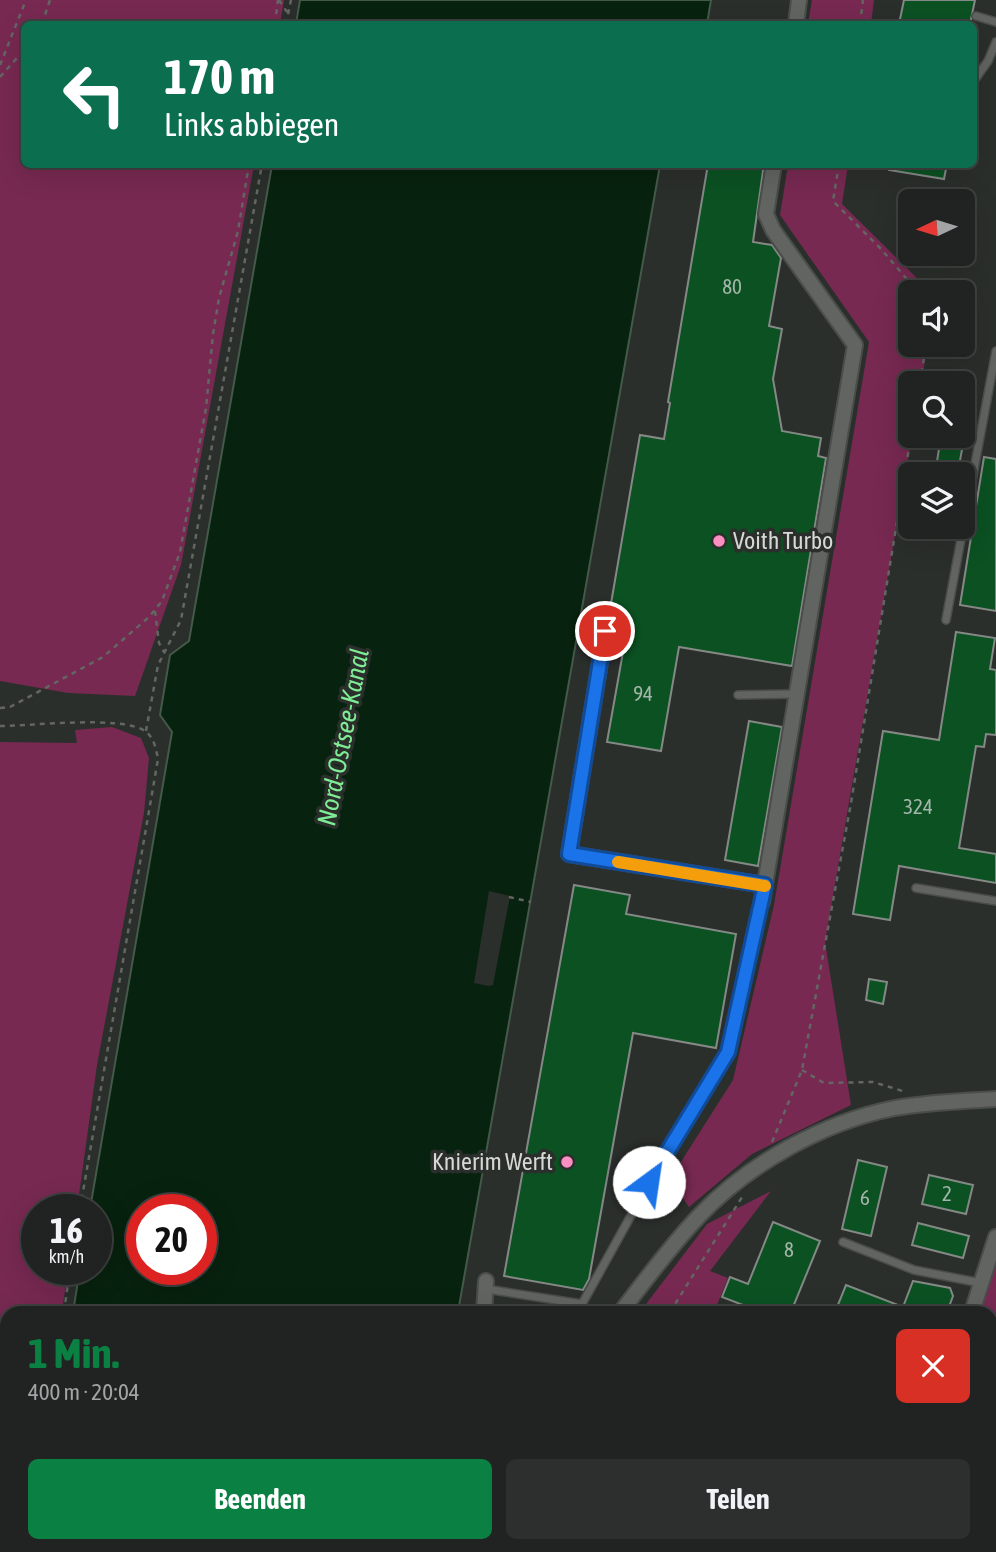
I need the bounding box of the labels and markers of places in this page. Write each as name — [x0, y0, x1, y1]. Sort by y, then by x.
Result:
place label: Voith Turbo — [733, 527, 833, 554]
marker: Voith Turbo — [711, 533, 727, 549]
pin — [575, 601, 635, 661]
place label: Knierim Werft — [432, 1148, 553, 1175]
marker: Knierim Werft — [559, 1154, 575, 1170]

